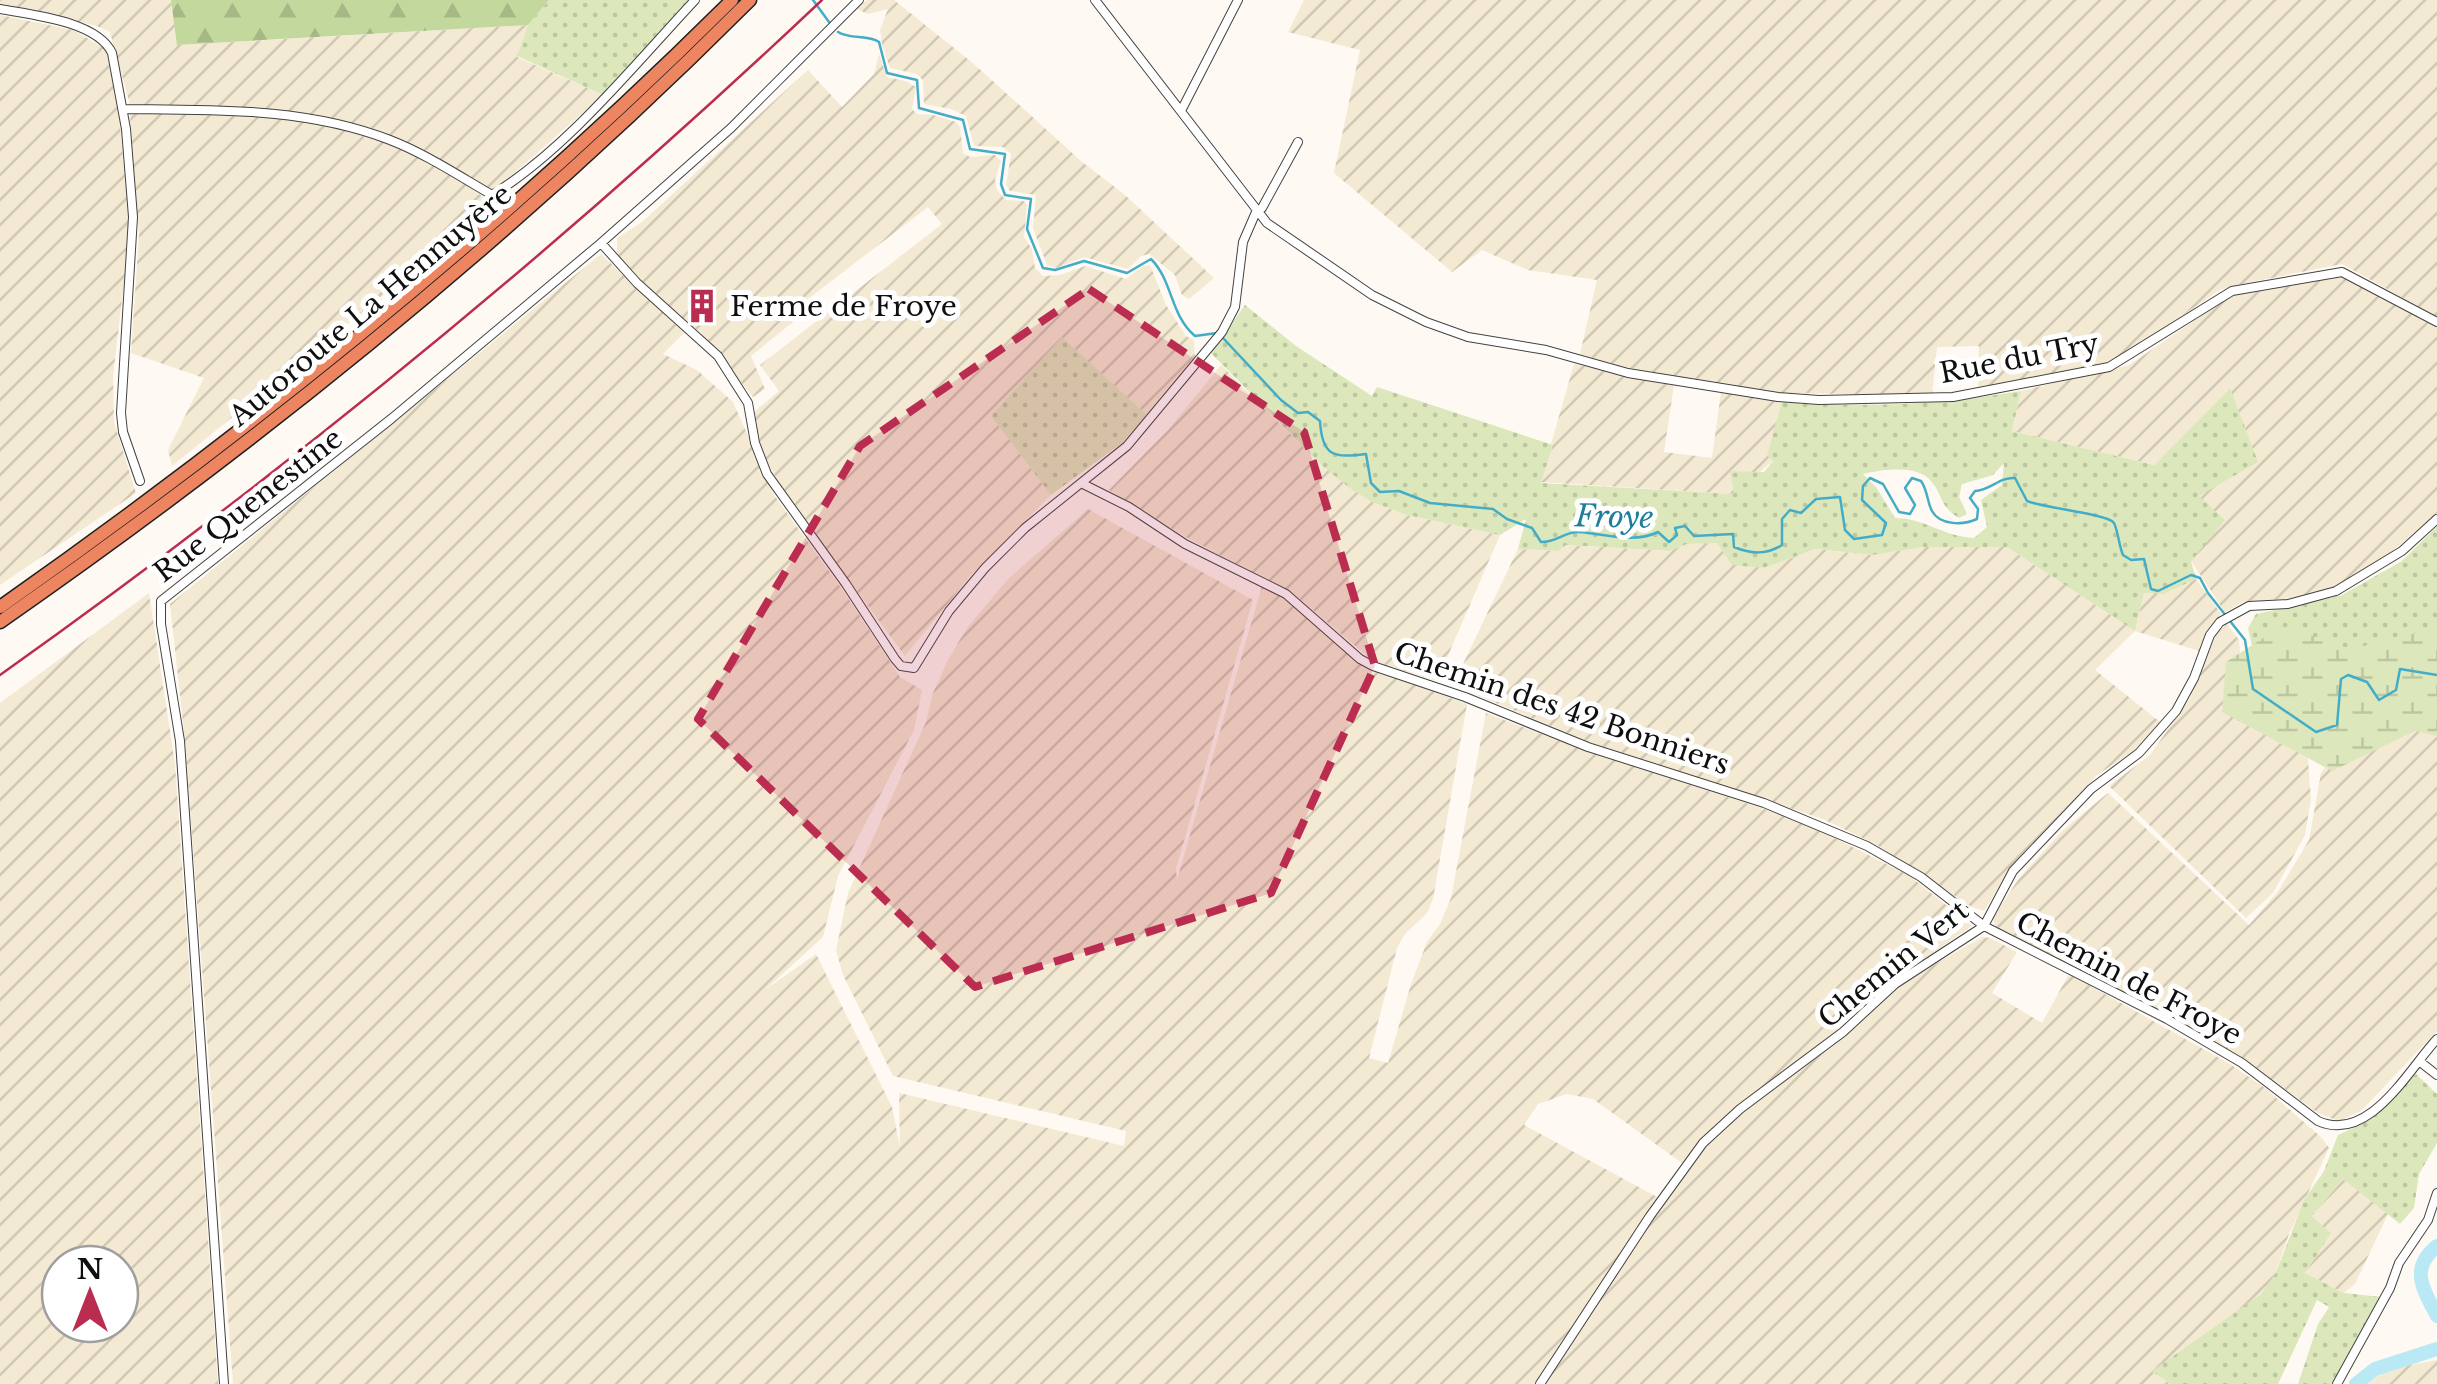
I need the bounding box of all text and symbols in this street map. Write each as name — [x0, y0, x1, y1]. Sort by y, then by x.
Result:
street label: Autoroute La Hennuyère — [221, 177, 519, 435]
building icon: Ferme de Froye — [683, 287, 721, 325]
place label: Ferme de Froye — [730, 289, 957, 324]
street label: Rue du Try — [1937, 326, 2102, 391]
street label: Rue Quenestine — [147, 421, 350, 590]
water label: Froye — [1574, 497, 1654, 536]
street label: Chemin des 42 Bonniers — [1390, 635, 1734, 782]
street label: Chemin Vert — [1811, 893, 1976, 1036]
street label: Chemin de Froye — [2010, 904, 2247, 1053]
north arrow — [40, 1244, 140, 1344]
text: N — [77, 1252, 103, 1287]

